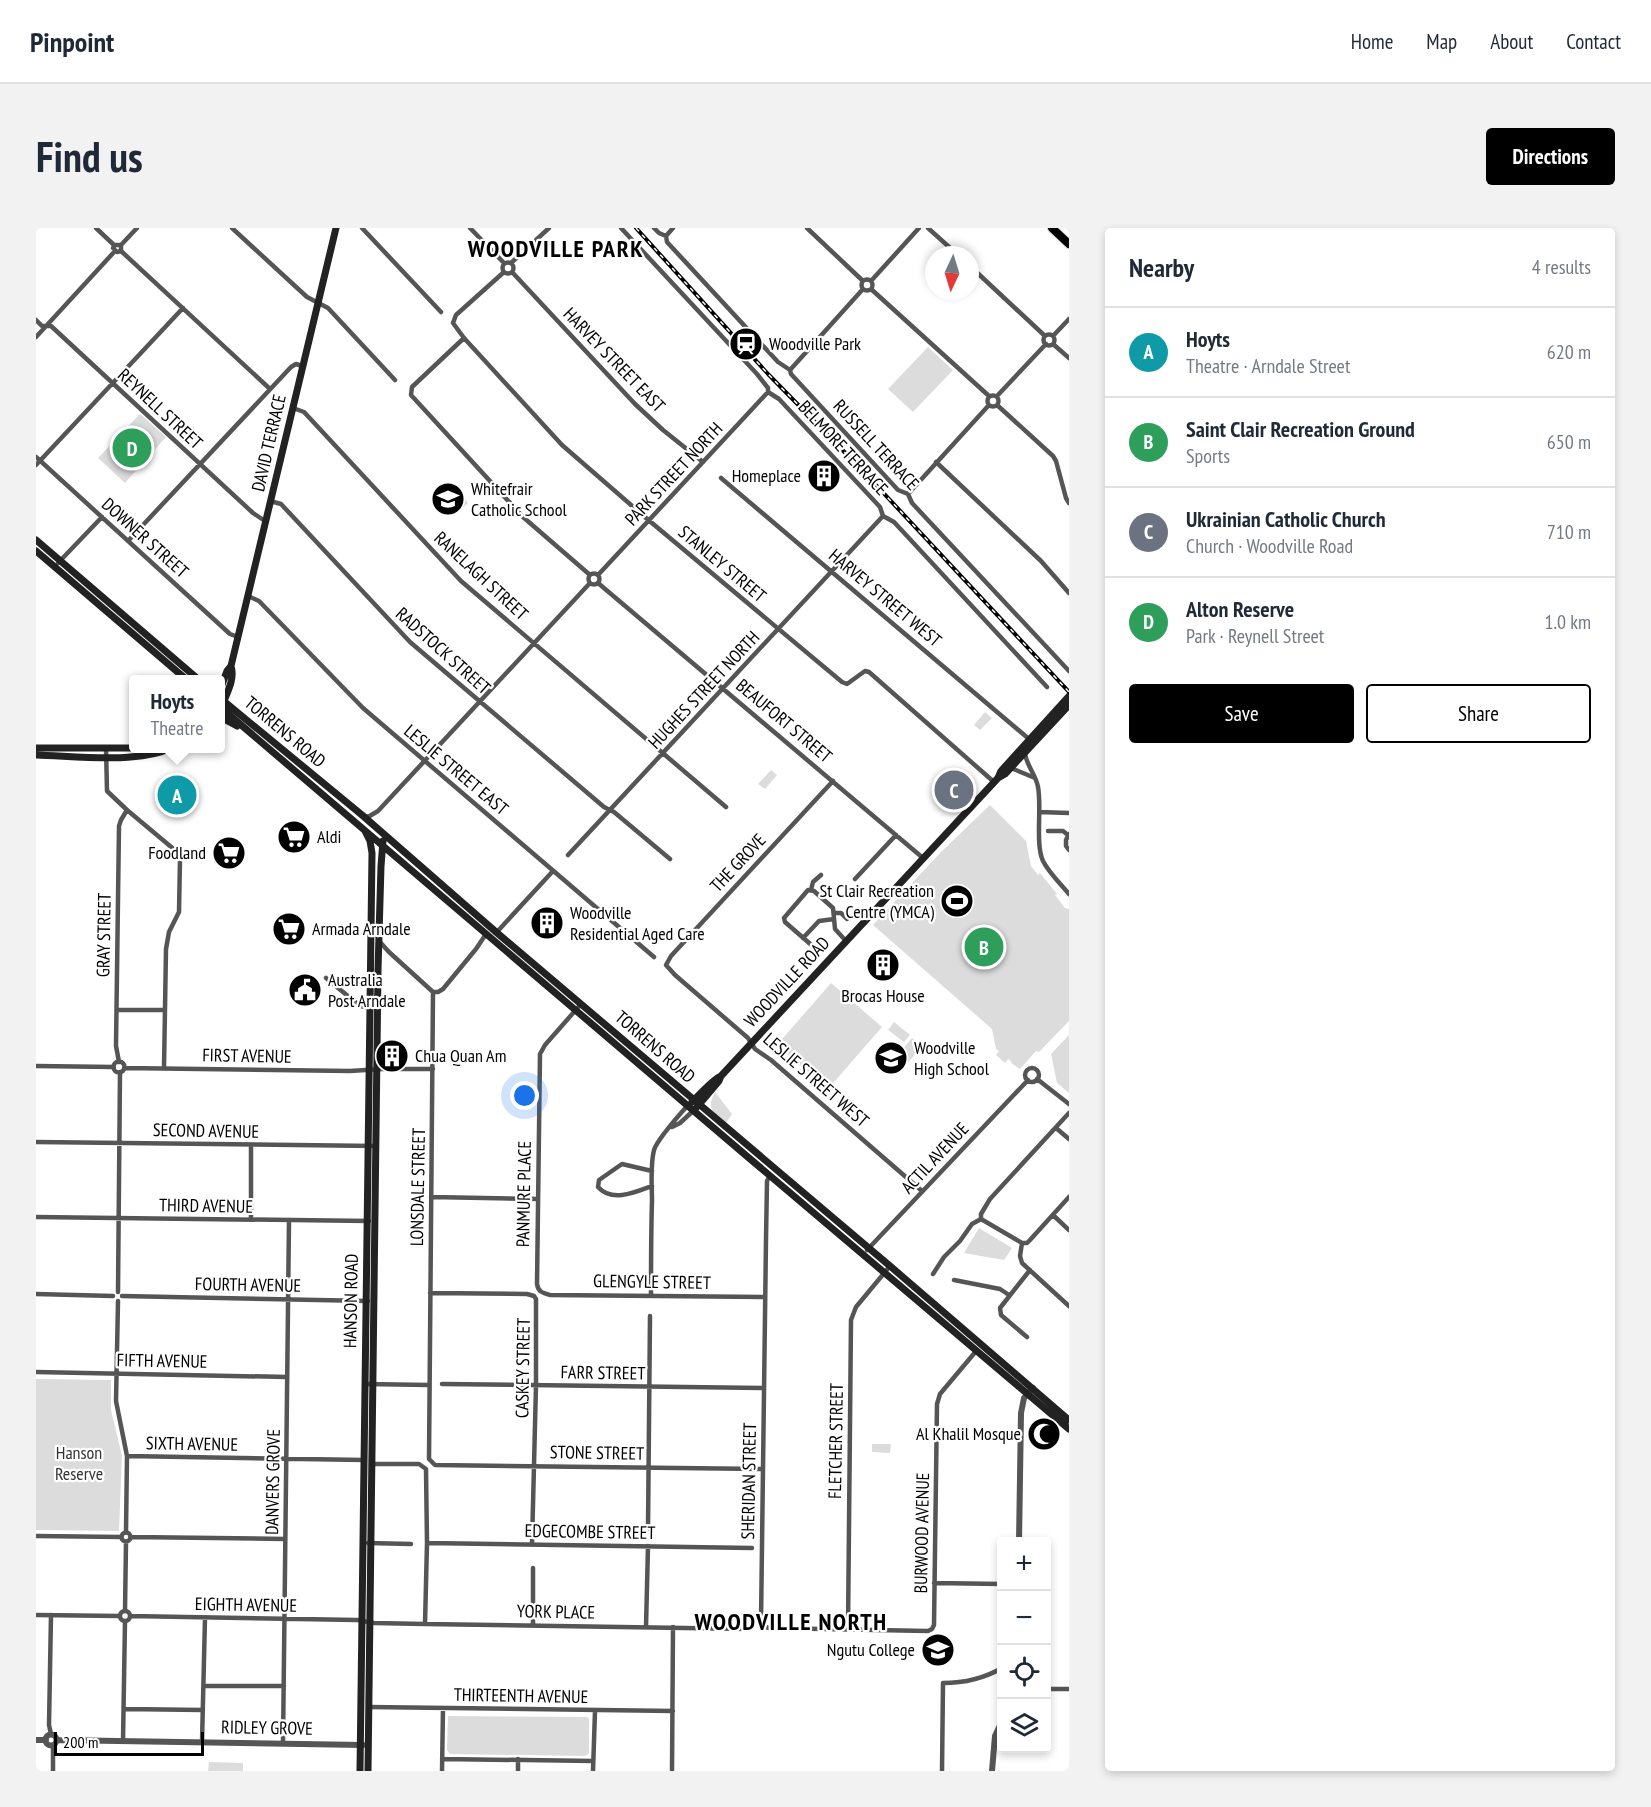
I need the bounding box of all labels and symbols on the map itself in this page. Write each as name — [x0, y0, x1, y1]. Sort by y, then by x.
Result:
district label: WOODVILLE PARK — [467, 233, 644, 264]
north arrow — [925, 246, 979, 300]
street label: HARVEY STREET EAST — [559, 302, 670, 417]
station icon: Woodville Park — [728, 326, 764, 362]
place label: Woodville Park — [769, 332, 861, 355]
street label: REYNELL STREET — [113, 363, 208, 454]
street label: DAVID TERRACE — [246, 392, 291, 494]
street label: BELMORE TERRACE — [794, 395, 893, 500]
street label: RUSSELL TERRACE — [829, 395, 924, 495]
street label: PARK STREET NORTH — [620, 417, 727, 530]
pin: D — [112, 426, 152, 470]
building icon: Homeplace — [806, 458, 842, 494]
place label: Homeplace — [732, 464, 801, 487]
place label: Whitefrair Catholic School — [471, 477, 567, 521]
school or university icon: Whitefrair Catholic School — [430, 481, 466, 517]
street label: DOWNER STREET — [97, 493, 193, 583]
street label: STANLEY STREET — [674, 520, 771, 607]
street label: RANELAGH STREET — [430, 526, 533, 625]
street label: HARVEY STREET WEST — [824, 544, 946, 651]
street label: RADSTOCK STREET — [391, 602, 495, 699]
street label: HUGHES STREET NORTH — [643, 626, 764, 753]
street label: BEAUFORT STREET — [732, 674, 837, 767]
street label: TORRENS ROAD — [240, 691, 331, 772]
street label: LESLIE STREET EAST — [399, 719, 513, 820]
pin: C — [934, 768, 974, 812]
pin: A — [158, 772, 196, 818]
supermarket icon: Aldi — [276, 819, 312, 855]
place label: Aldi — [317, 825, 341, 848]
street label: THE GROVE — [705, 829, 771, 897]
supermarket icon: Foodland — [211, 835, 247, 871]
place label: Foodland — [148, 841, 206, 864]
place label: St Clair Recreation Centre (YMCA) — [820, 879, 935, 923]
sports icon: St Clair Recreation Centre (YMCA) — [939, 883, 975, 919]
street label: GRAY STREET — [91, 893, 116, 977]
place label: Woodville Residential Aged Care — [570, 901, 705, 945]
building icon: Woodville Residential Aged Care — [529, 905, 565, 941]
supermarket icon: Armada Arndale — [271, 911, 307, 947]
place label: Armada Arndale — [312, 917, 411, 940]
pin: B — [964, 924, 1004, 970]
street label: WOODVILLE ROAD — [739, 932, 834, 1032]
building icon: Brocas House — [865, 947, 901, 983]
place label: Australia Post Arndale — [328, 968, 406, 1012]
public building icon: Australia Post Arndale — [287, 972, 323, 1008]
place label: Brocas House — [841, 984, 925, 1007]
street label: TORRENS ROAD — [610, 1005, 700, 1088]
street label: LESLIE STREET WEST — [759, 1027, 874, 1132]
place label: Woodville High School — [914, 1036, 990, 1080]
building icon: Chua Quan Am — [374, 1038, 410, 1074]
school or university icon: Woodville High School — [873, 1040, 909, 1076]
street label: FIRST AVENUE — [202, 1043, 292, 1068]
place label: Chua Quan Am — [415, 1044, 506, 1067]
your location — [510, 1081, 539, 1110]
street label: ACTIL AVENUE — [896, 1117, 973, 1198]
street label: SECOND AVENUE — [153, 1118, 259, 1143]
street label: LONSDALE STREET — [405, 1128, 430, 1246]
street label: PANMURE PLACE — [511, 1141, 536, 1247]
street label: THIRD AVENUE — [159, 1193, 253, 1218]
street label: HANSON ROAD — [338, 1254, 363, 1348]
street label: GLENGYLE STREET — [593, 1269, 711, 1294]
street label: FOURTH AVENUE — [195, 1272, 301, 1297]
street label: CASKEY STREET — [510, 1318, 535, 1418]
street label: FIFTH AVENUE — [116, 1348, 208, 1373]
street label: FARR STREET — [560, 1360, 646, 1385]
street label: FLETCHER STREET — [823, 1383, 848, 1499]
mosque icon: Al Khalil Mosque — [1026, 1416, 1062, 1452]
street label: SHERIDAN STREET — [736, 1422, 761, 1540]
place label: Al Khalil Mosque — [916, 1422, 1021, 1445]
street label: DANVERS GROVE — [260, 1429, 285, 1535]
street label: SIXTH AVENUE — [146, 1431, 238, 1456]
street label: STONE STREET — [550, 1440, 644, 1465]
park label: Hanson Reserve — [55, 1441, 103, 1485]
street label: BURWOOD AVENUE — [909, 1472, 934, 1594]
street label: EDGECOMBE STREET — [524, 1519, 656, 1544]
street label: EIGHTH AVENUE — [195, 1592, 297, 1617]
street label: YORK PLACE — [517, 1599, 595, 1624]
district label: WOODVILLE NORTH — [694, 1606, 888, 1637]
school or university icon: Ngutu College — [920, 1632, 956, 1668]
place label: Ngutu College — [827, 1638, 915, 1661]
street label: THIRTEENTH AVENUE — [454, 1683, 588, 1708]
street label: RIDLEY GROVE — [221, 1715, 313, 1740]
scale bar — [54, 1729, 204, 1756]

